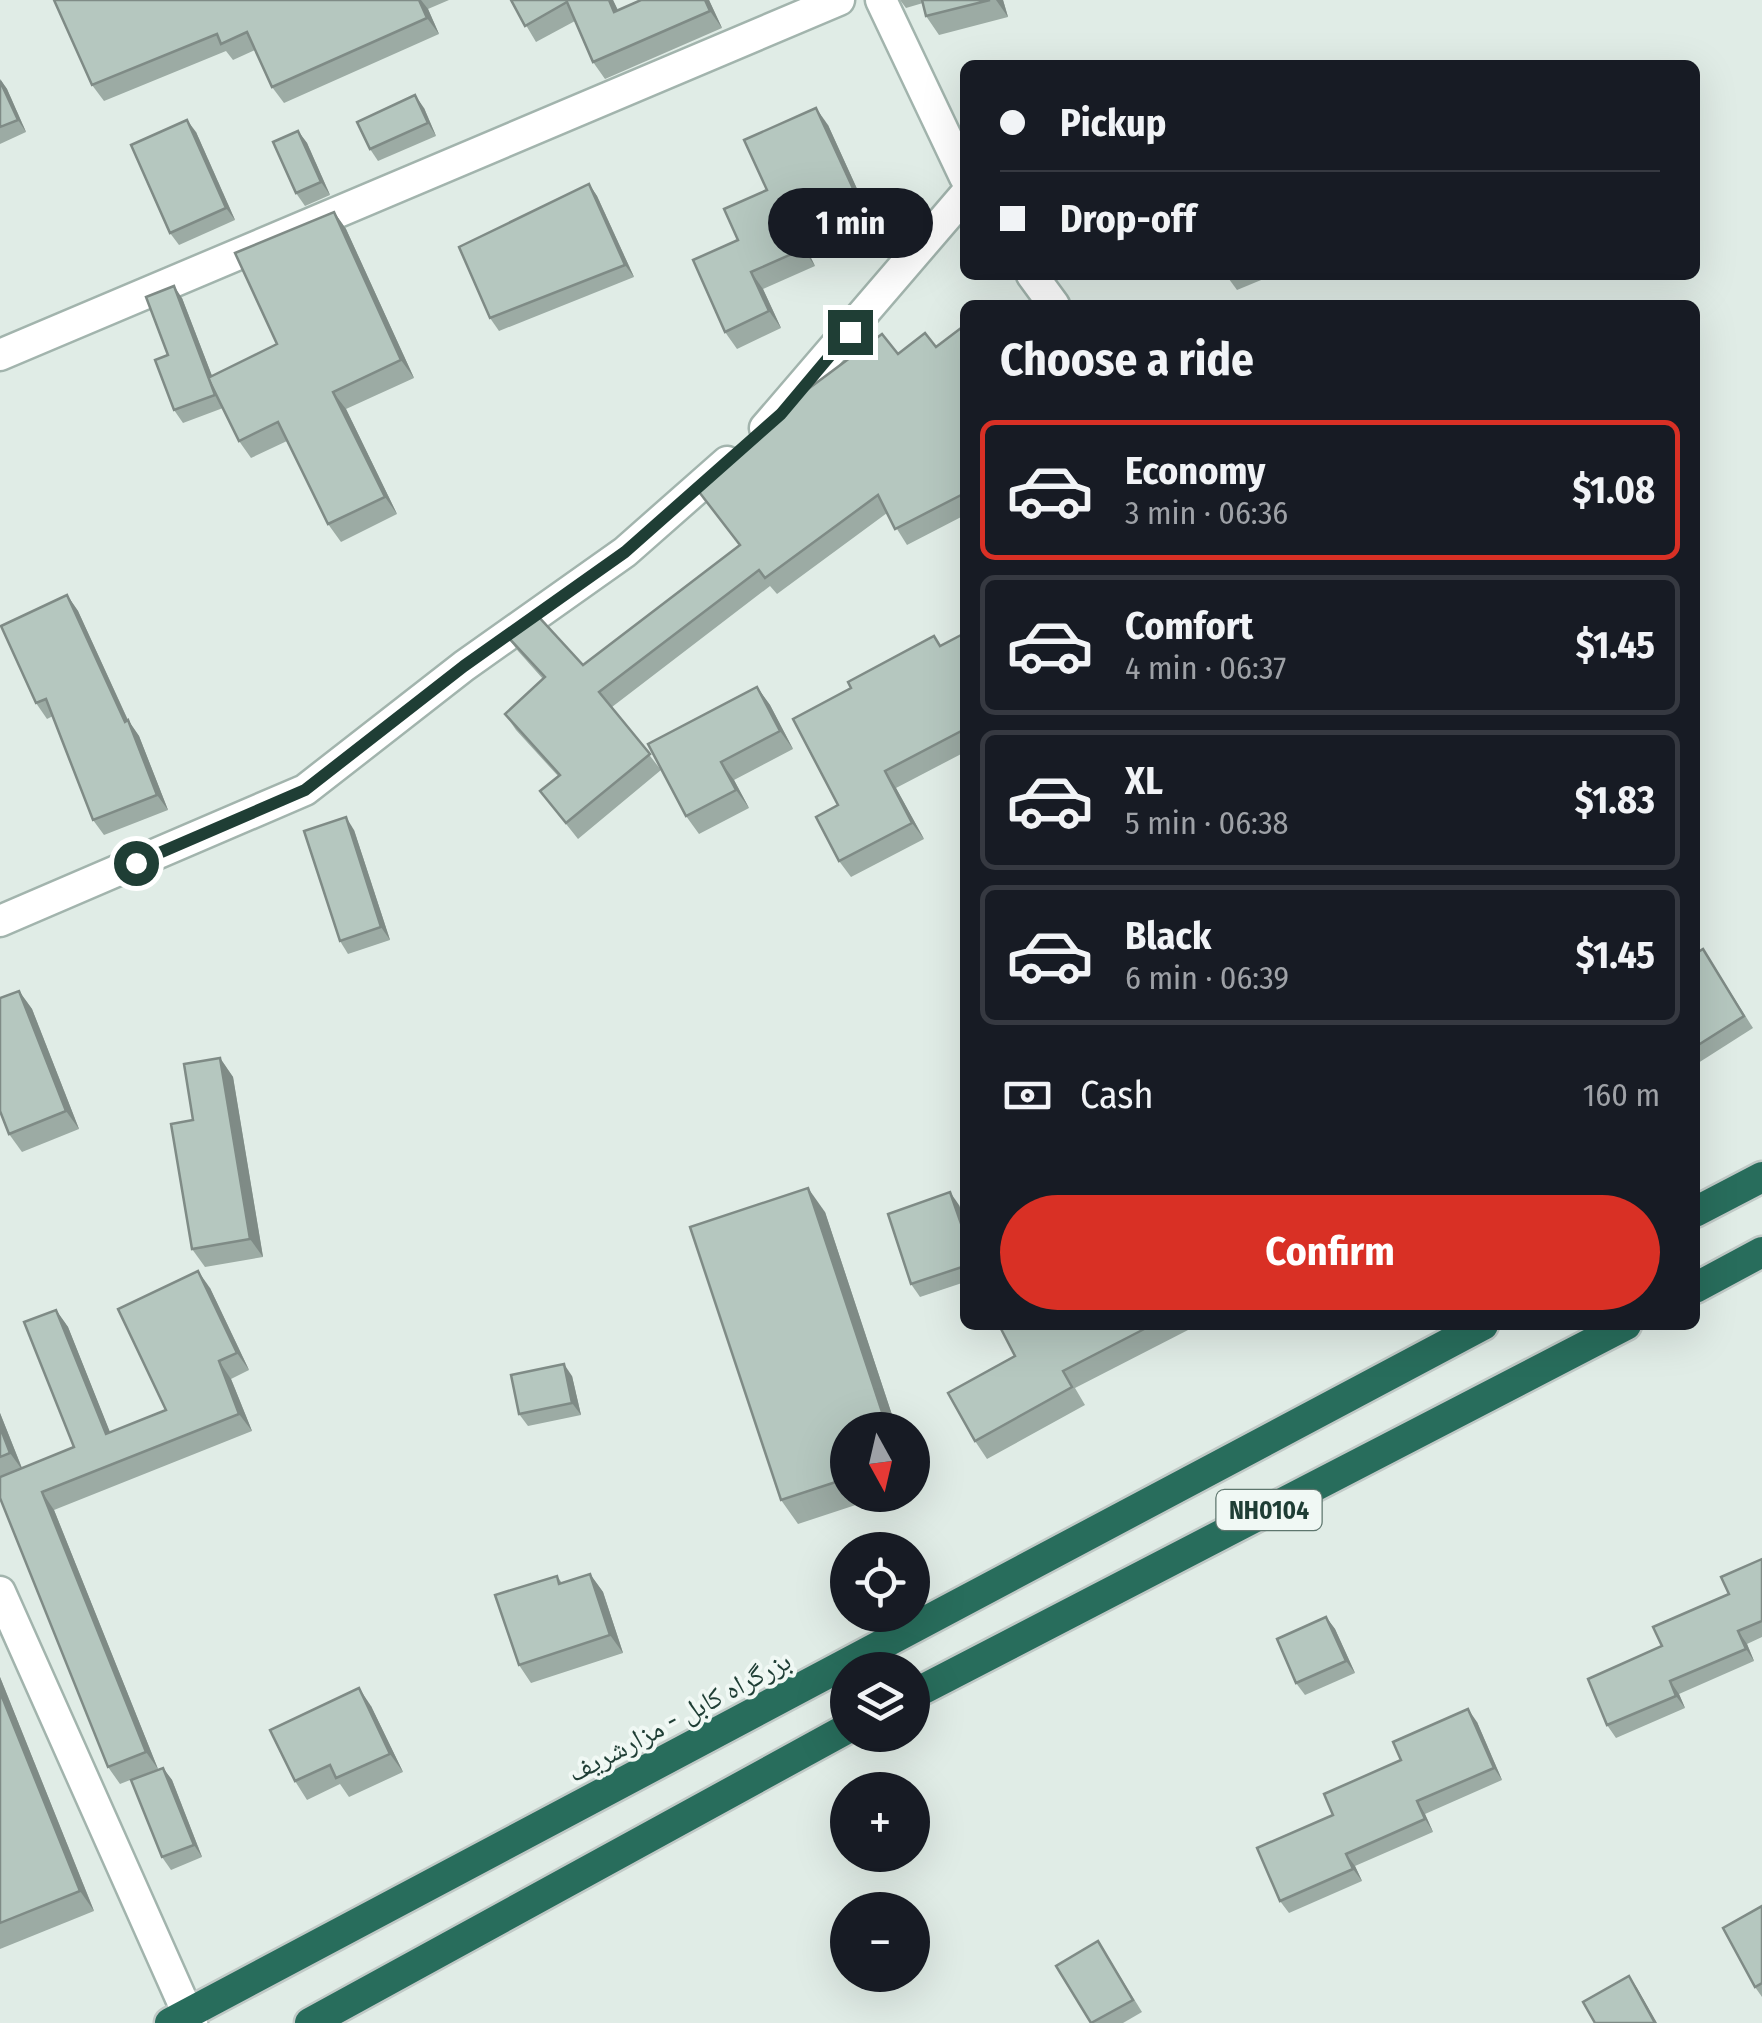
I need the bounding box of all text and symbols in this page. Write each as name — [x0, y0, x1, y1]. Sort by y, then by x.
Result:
text: Pickup — [1060, 100, 1166, 146]
callout: 1 min — [768, 187, 932, 257]
text: Drop-off — [1060, 196, 1196, 242]
text: 1 min — [816, 204, 885, 242]
route end — [828, 310, 873, 355]
text: Choose a ride — [1000, 333, 1254, 387]
icon: car — [1005, 445, 1095, 535]
text: Economy — [1125, 448, 1265, 494]
text: $1.08 — [1572, 467, 1655, 513]
text: 3 min · 06:36 — [1125, 494, 1288, 532]
icon: car — [1005, 600, 1095, 690]
text: Comfort — [1125, 603, 1253, 649]
text: $1.45 — [1576, 622, 1655, 668]
text: 4 min · 06:37 — [1125, 649, 1286, 687]
icon: car — [1005, 755, 1095, 845]
text: XL — [1125, 758, 1163, 804]
text: $1.83 — [1575, 777, 1655, 823]
text: 5 min · 06:38 — [1125, 804, 1289, 842]
route start — [114, 841, 159, 886]
icon: car — [1005, 910, 1095, 1000]
text: Black — [1125, 913, 1211, 959]
text: $1.45 — [1576, 932, 1655, 978]
text: 6 min · 06:39 — [1125, 959, 1289, 997]
icon: cash — [1000, 1068, 1055, 1123]
text: Cash — [1080, 1072, 1154, 1118]
text: 160 m — [1583, 1076, 1660, 1114]
button: Confirm — [1000, 1195, 1660, 1310]
north arrow — [830, 1412, 930, 1512]
map controls — [830, 1412, 930, 1992]
road number: NH0104 — [1216, 1490, 1322, 1530]
button: locate — [830, 1532, 930, 1632]
street label: بزرگراه کابل - مزارشریف — [562, 1644, 797, 1790]
button: layers — [830, 1652, 930, 1752]
button: + — [830, 1772, 930, 1872]
button: − — [830, 1892, 930, 1992]

